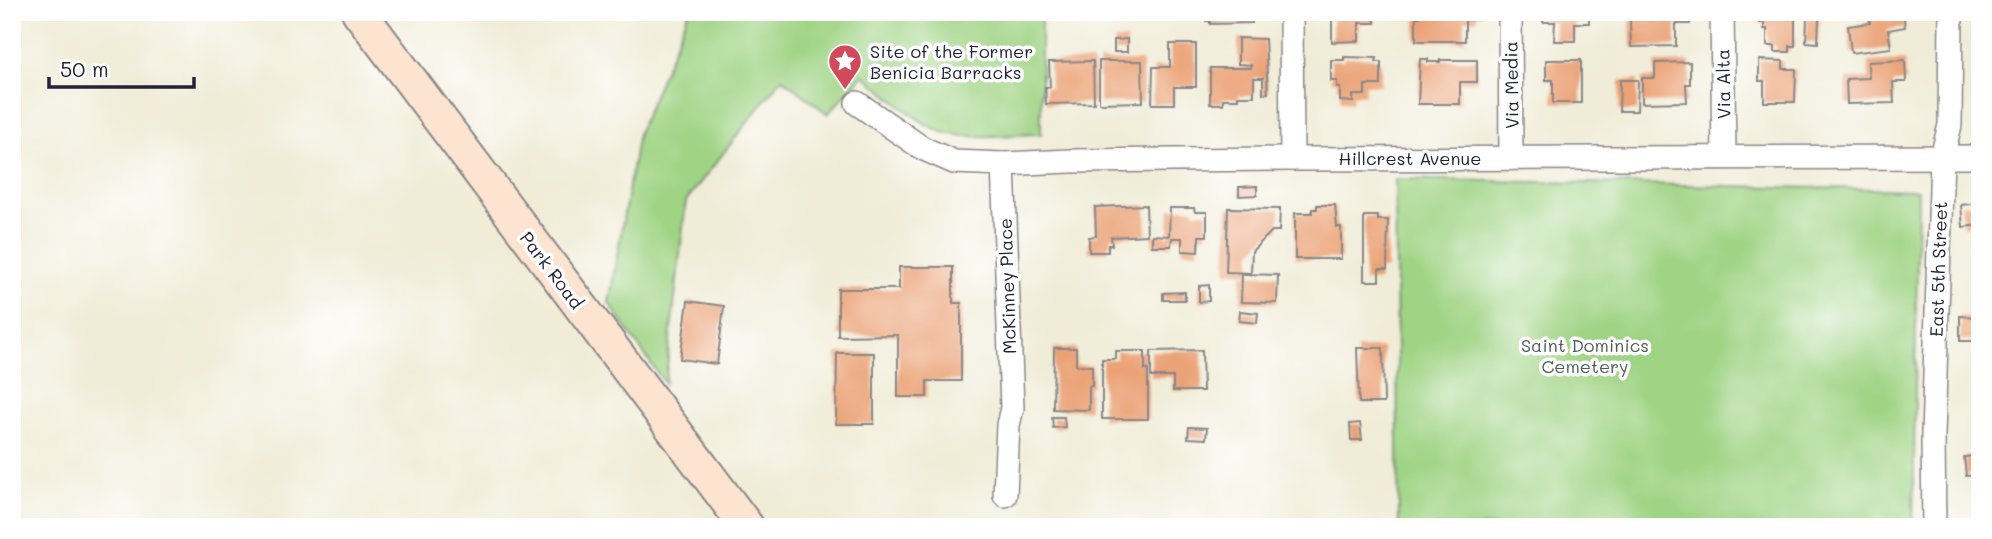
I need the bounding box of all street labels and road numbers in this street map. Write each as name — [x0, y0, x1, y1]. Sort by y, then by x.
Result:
street label: Via Media — [1498, 41, 1524, 129]
street label: Via Alta — [1710, 49, 1736, 119]
street label: Hillcrest Avenue — [1339, 146, 1481, 170]
street label: East 5th Street — [1924, 201, 1952, 337]
street label: McKinney Place — [993, 218, 1021, 354]
street label: Park Road — [515, 226, 589, 314]

